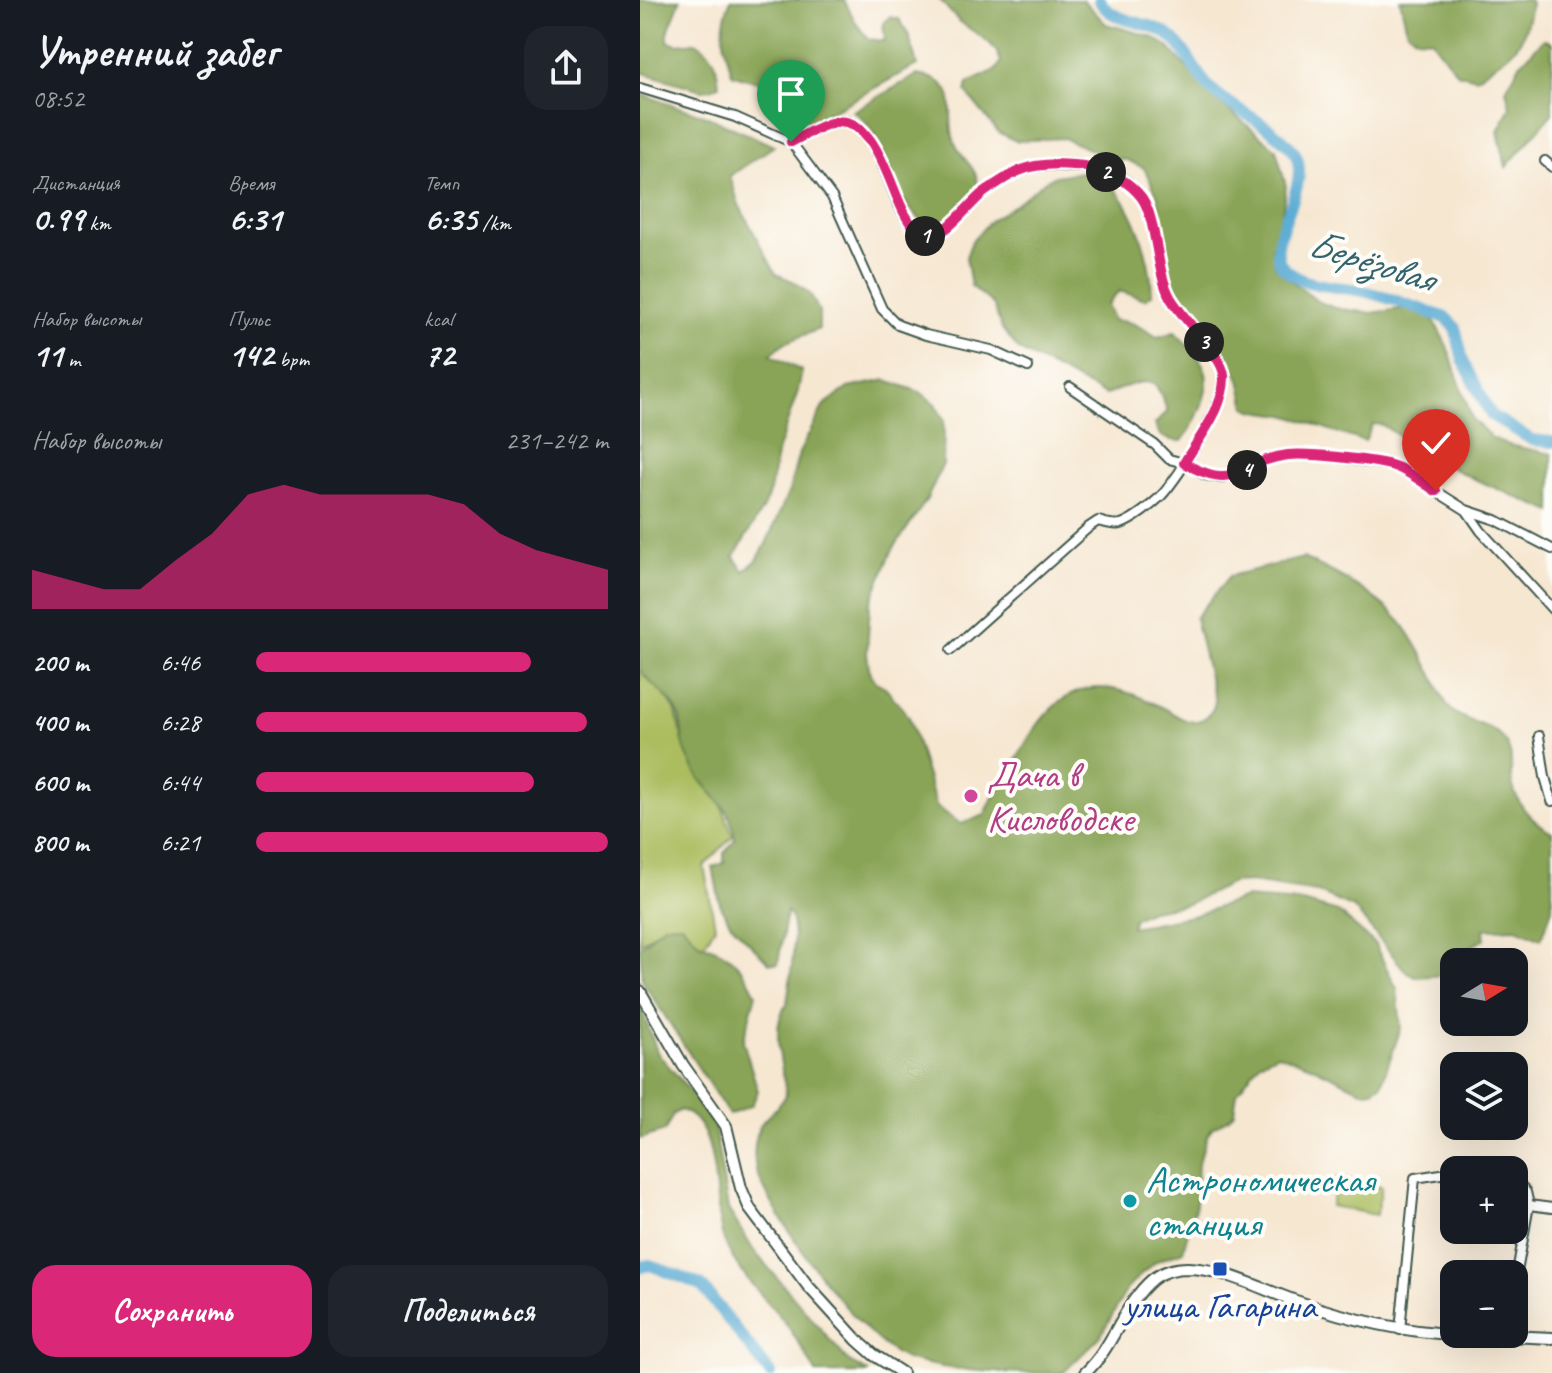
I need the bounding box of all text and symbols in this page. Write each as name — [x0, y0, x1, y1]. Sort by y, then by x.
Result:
text: Утренний забег — [32, 24, 277, 79]
button: share — [524, 26, 608, 110]
pin — [757, 60, 825, 142]
icon: arrive — [769, 72, 813, 116]
text: 08:52 — [32, 82, 84, 115]
pin: 2 — [1086, 152, 1126, 192]
text: 2 — [1101, 158, 1111, 186]
text: Дистанция — [32, 169, 120, 197]
text: Время — [228, 169, 274, 197]
text: Темп — [424, 169, 459, 197]
text: 0.99 — [32, 197, 84, 240]
text: 6:31 — [228, 197, 281, 240]
text: 6:35 — [424, 197, 477, 240]
text: km — [84, 209, 111, 237]
text: /km — [477, 209, 511, 237]
pin: 1 — [905, 216, 945, 256]
water label: Берёзовая — [1303, 218, 1445, 305]
text: 1 — [920, 222, 930, 250]
text: Набор высоты — [32, 305, 141, 333]
text: Пульс — [228, 305, 270, 333]
text: kcal — [424, 305, 453, 333]
pin: 3 — [1184, 322, 1224, 362]
text: 3 — [1199, 328, 1209, 356]
text: 11 — [32, 333, 63, 376]
text: 142 — [228, 333, 274, 376]
text: 72 — [424, 333, 454, 376]
text: m — [63, 345, 80, 373]
text: bpm — [274, 345, 309, 373]
pin — [1402, 409, 1470, 491]
icon: check — [1414, 421, 1458, 465]
text: Набор высоты — [32, 424, 161, 457]
text: 231–242 m — [505, 424, 608, 457]
pin: 4 — [1227, 450, 1267, 490]
text: 4 — [1242, 456, 1252, 484]
text: 200 m — [32, 646, 88, 679]
text: 6:46 — [160, 646, 200, 679]
text: 400 m — [32, 706, 88, 739]
text: 6:28 — [160, 706, 200, 739]
place label: Дача в Кисловодске — [987, 751, 1136, 842]
text: 600 m — [32, 766, 89, 799]
text: 6:44 — [160, 766, 200, 799]
marker: Дача в Кисловодске — [962, 787, 980, 805]
text: 800 m — [32, 826, 88, 859]
text: 6:21 — [160, 826, 200, 859]
north arrow — [1440, 948, 1528, 1036]
map controls — [1440, 948, 1528, 1348]
button: layers — [1440, 1052, 1528, 1140]
place label: Астрономическая станция — [1146, 1156, 1377, 1247]
button: + — [1440, 1156, 1528, 1244]
marker: Астрономическая станция — [1121, 1192, 1139, 1210]
marker: улица Гагарина — [1211, 1260, 1229, 1278]
button: − — [1440, 1260, 1528, 1348]
button: Сохранить — [32, 1265, 312, 1357]
button: Поделиться — [328, 1265, 608, 1357]
place label: улица Гагарина — [1122, 1282, 1319, 1329]

